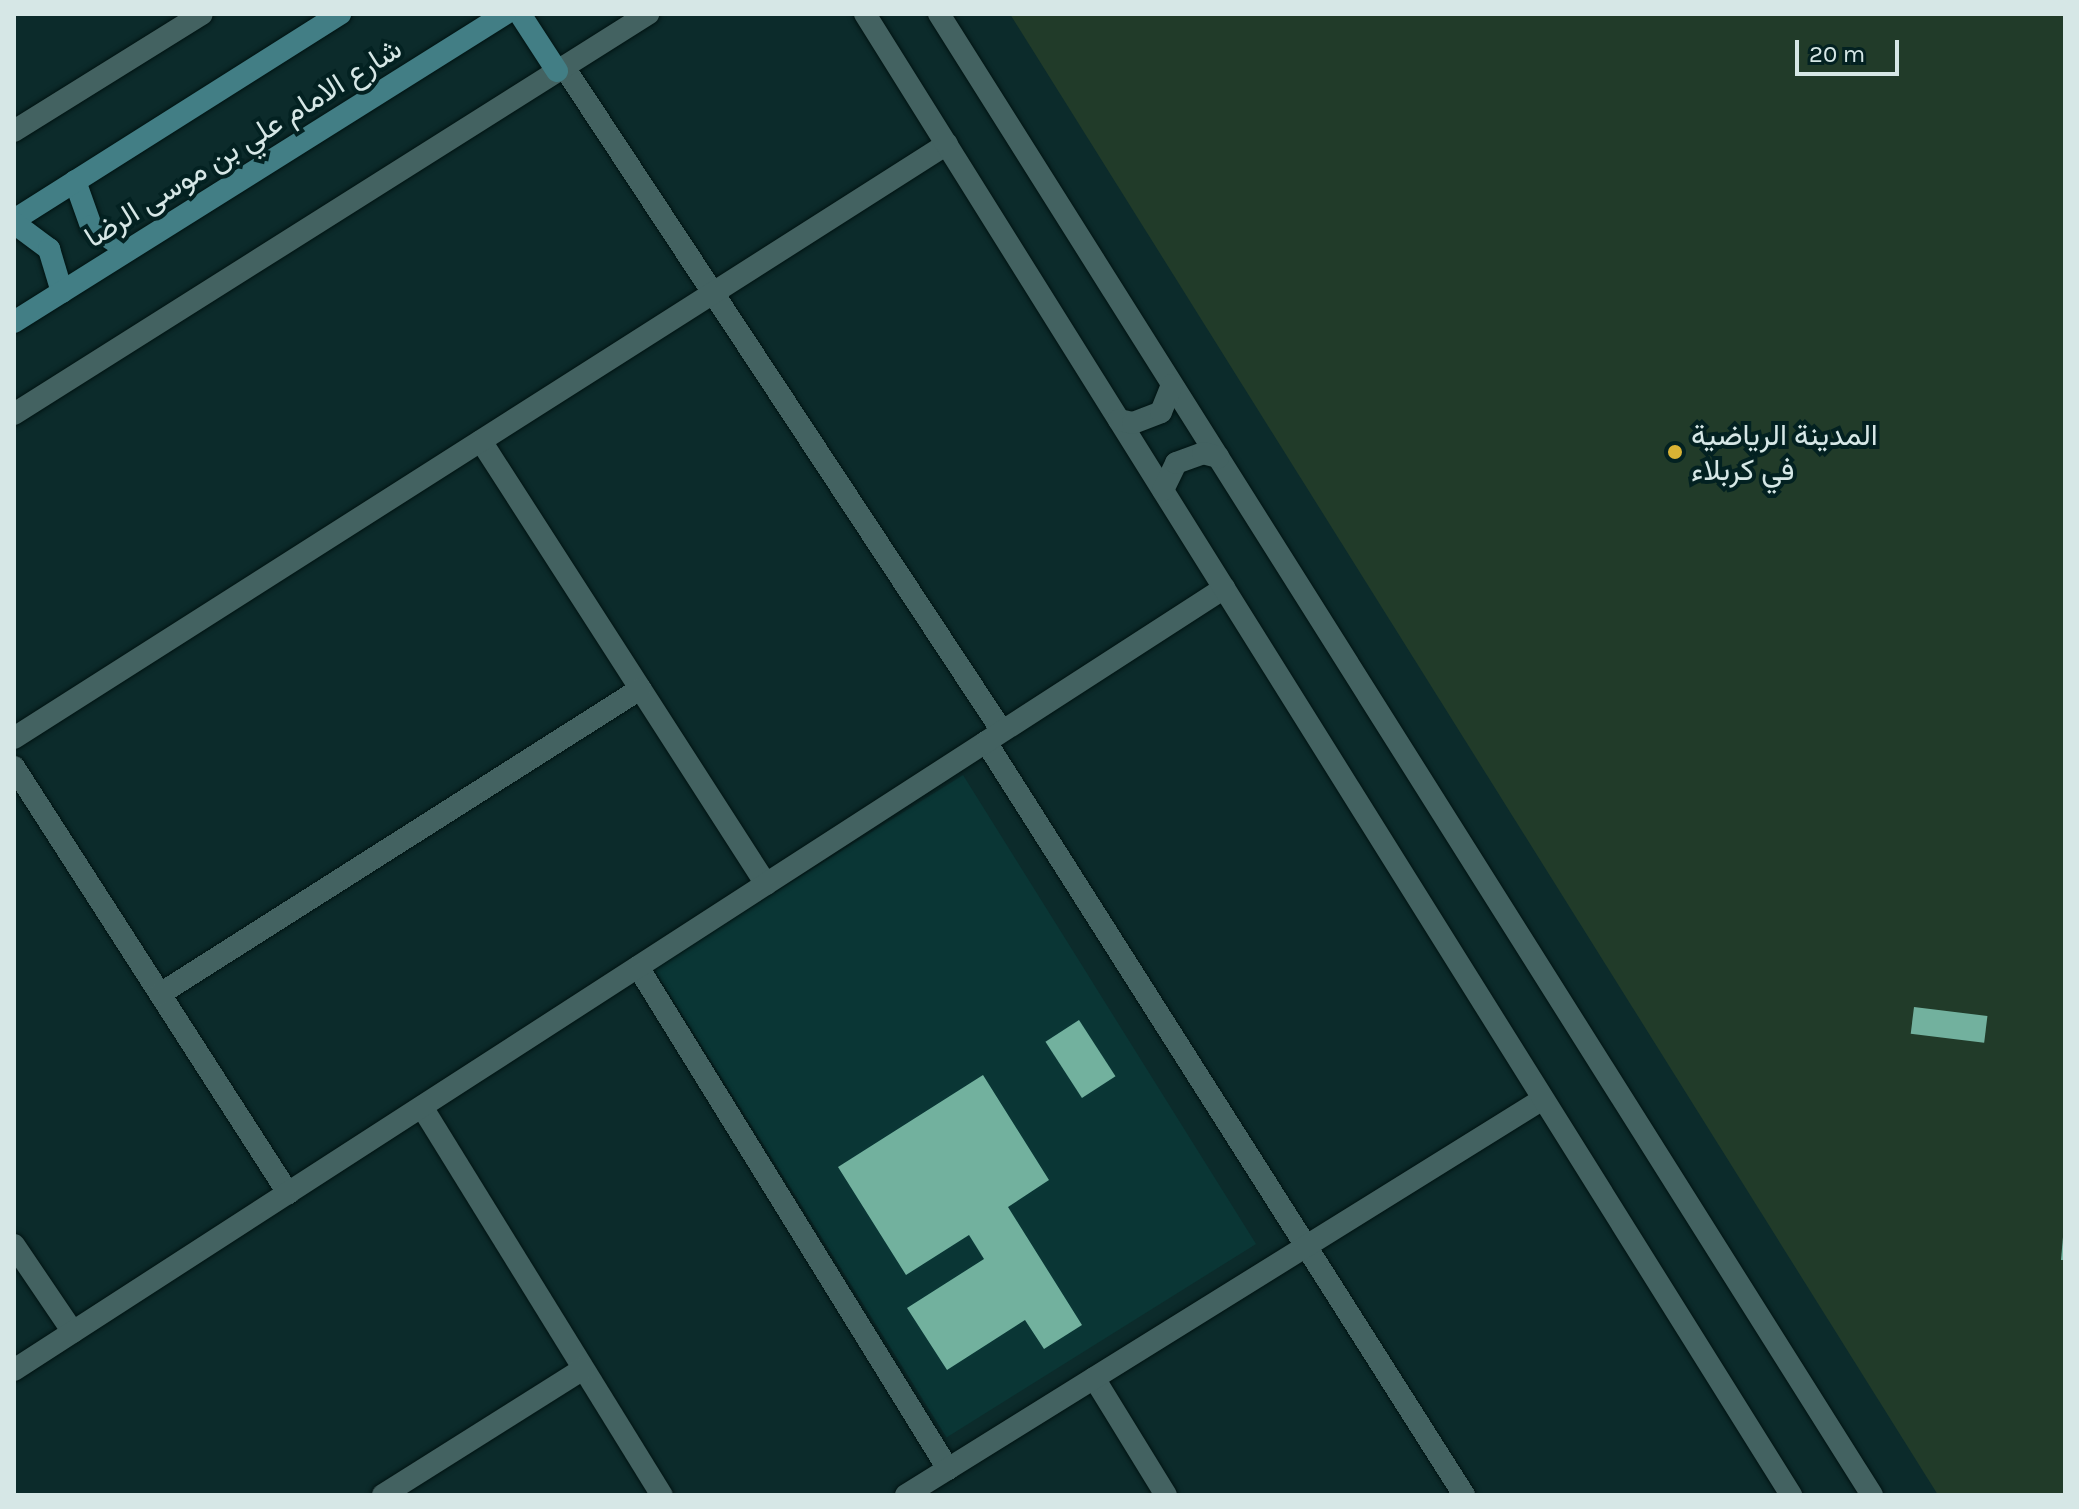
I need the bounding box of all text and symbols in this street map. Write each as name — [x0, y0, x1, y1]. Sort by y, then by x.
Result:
scale bar — [1799, 24, 1903, 74]
street label: شارع الامام علي بن موسى الرضا — [78, 30, 408, 256]
text: 20 m — [1809, 40, 1865, 68]
place label: المدينة الرياضية في كربلاء — [1691, 417, 1878, 488]
marker: المدينة الرياضية في كربلاء — [1666, 443, 1684, 461]

